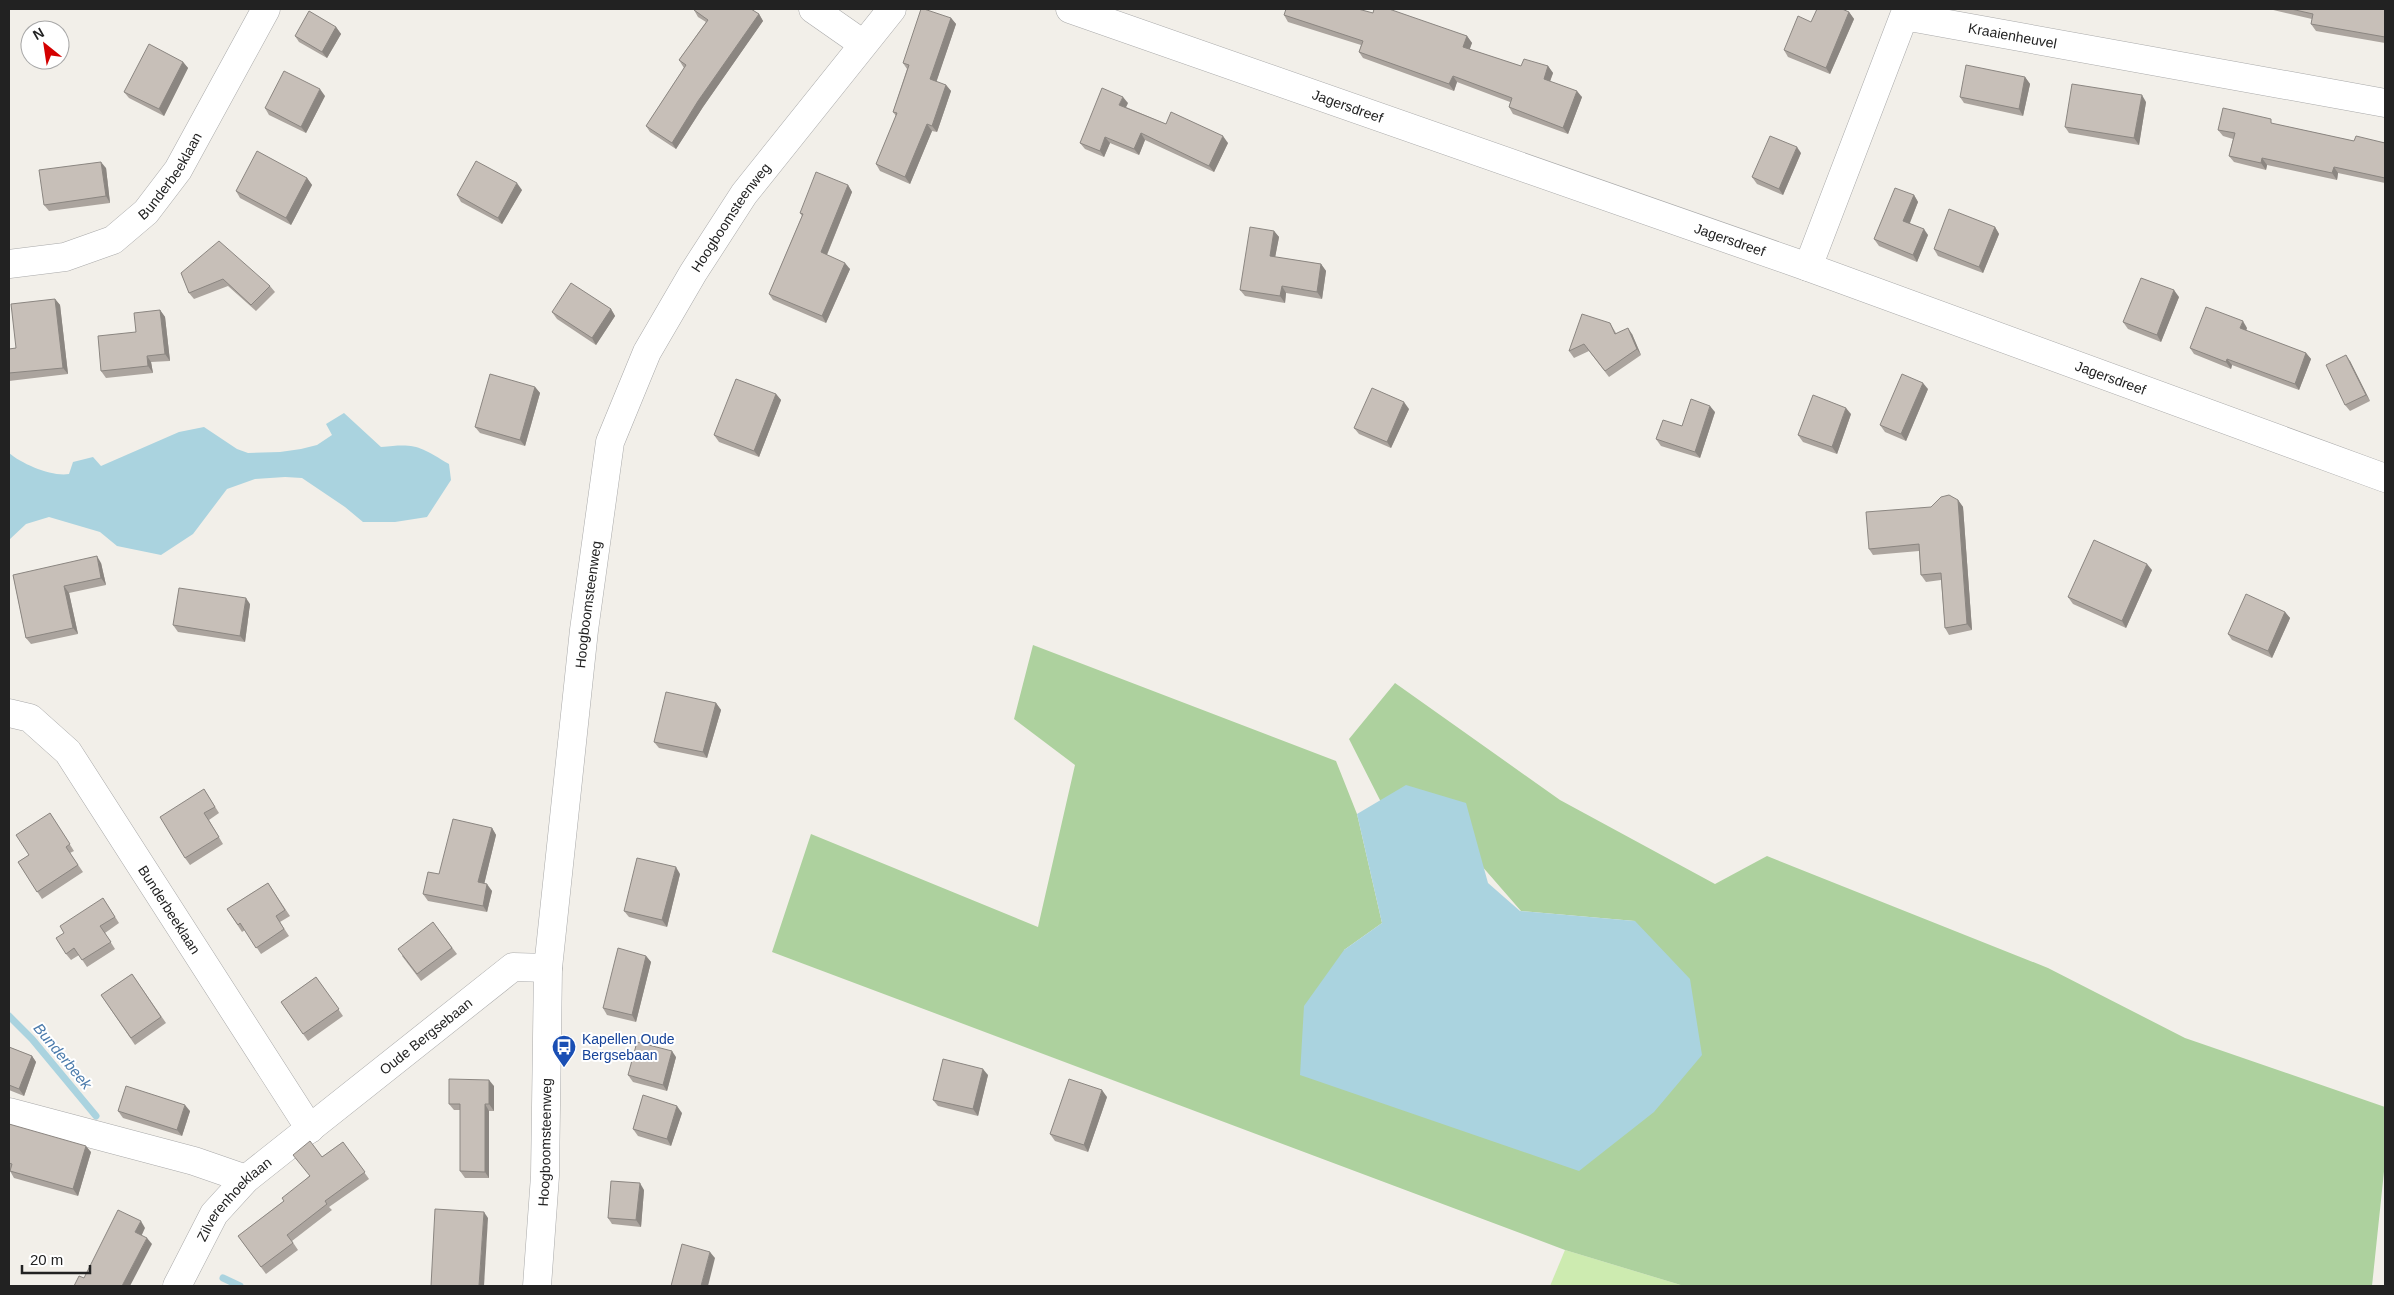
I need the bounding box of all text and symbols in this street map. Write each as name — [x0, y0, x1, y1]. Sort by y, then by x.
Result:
north arrow — [20, 20, 70, 70]
street label: Kraaienheuvel — [1967, 20, 2058, 51]
text: N — [30, 24, 47, 43]
street label: Jagersdreef — [1310, 86, 1385, 126]
street label: Bunderbeeklaan — [135, 130, 205, 223]
street label: Hoogboomsteenweg — [688, 160, 774, 275]
street label: Jagersdreef — [1692, 220, 1768, 259]
street label: Jagersdreef — [2073, 357, 2148, 398]
street label: Hoogboomsteenweg — [572, 540, 604, 669]
street label: Bunderbeeklaan — [135, 862, 204, 957]
street label: Oude Bergsebaan — [376, 995, 475, 1078]
water label: Bunderbeek — [30, 1020, 96, 1094]
place label: Kapellen Oude Bergsebaan — [582, 1031, 675, 1063]
bus stop icon: Kapellen Oude Bergsebaan — [551, 1034, 577, 1068]
street label: Hoogboomsteenweg — [535, 1078, 554, 1207]
street label: Zilverenhoeklaan — [193, 1154, 274, 1244]
scale bar — [22, 1242, 90, 1274]
text: 20 m — [30, 1251, 63, 1268]

